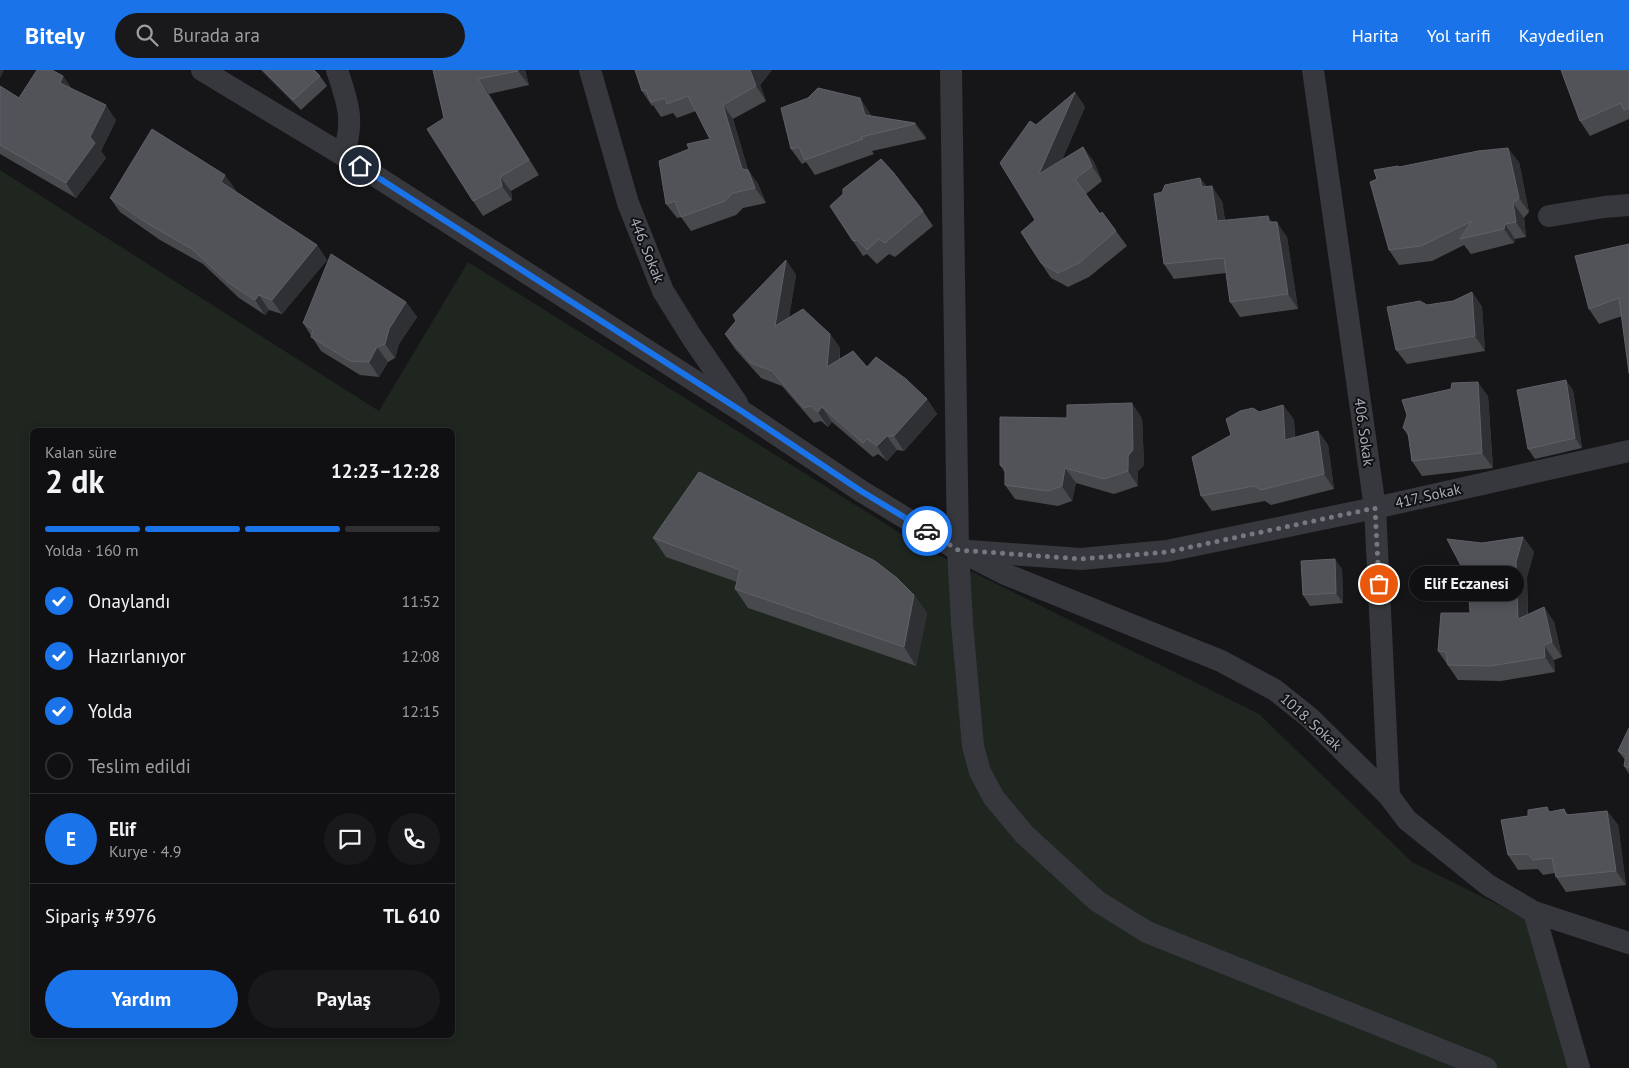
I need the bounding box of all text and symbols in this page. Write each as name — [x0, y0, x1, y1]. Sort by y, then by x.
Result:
search box — [115, 13, 465, 58]
text: Bitely — [25, 20, 85, 51]
icon: search — [133, 21, 161, 49]
text: Burada ara — [173, 23, 260, 47]
text: Harita — [1352, 24, 1399, 47]
text: Yol tarifi — [1427, 24, 1491, 47]
text: Kaydedilen — [1519, 24, 1604, 47]
pin — [339, 145, 381, 187]
icon: home — [346, 152, 374, 180]
street label: 446. Sokak — [626, 215, 669, 286]
street label: 406. Sokak — [1350, 397, 1379, 468]
text: Kalan süre — [45, 442, 117, 462]
text: 12:23–12:28 — [331, 459, 440, 483]
text: 2 dk — [45, 460, 104, 502]
street label: 417. Sokak — [1393, 479, 1463, 512]
courier — [902, 506, 952, 556]
icon: car — [913, 517, 941, 545]
text: Yolda · 160 m — [45, 540, 139, 560]
pin — [1358, 563, 1400, 605]
callout: Elif Eczanesi — [1409, 566, 1524, 602]
icon: bag — [1365, 570, 1393, 598]
text: Elif Eczanesi — [1424, 573, 1509, 593]
icon: check — [45, 587, 73, 615]
text: Onaylandı — [88, 589, 170, 613]
text: 11:52 — [402, 591, 440, 611]
icon: check — [45, 642, 73, 670]
text: Hazırlanıyor — [88, 644, 186, 668]
text: 12:08 — [402, 646, 440, 666]
street label: 1018. Sokak — [1277, 689, 1347, 755]
icon: check — [45, 697, 73, 725]
text: Yolda — [88, 699, 132, 723]
text: 12:15 — [402, 701, 440, 721]
text: Teslim edildi — [88, 754, 191, 778]
button: chat — [324, 813, 376, 865]
button: phone — [388, 813, 440, 865]
text: Elif — [109, 817, 136, 841]
text: E — [66, 827, 76, 851]
text: Kurye · 4.9 — [109, 841, 181, 861]
text: Sipariş #3976 — [45, 904, 156, 928]
text: TL 610 — [383, 904, 440, 928]
button: Yardım — [45, 970, 238, 1028]
button: Paylaş — [248, 970, 440, 1028]

